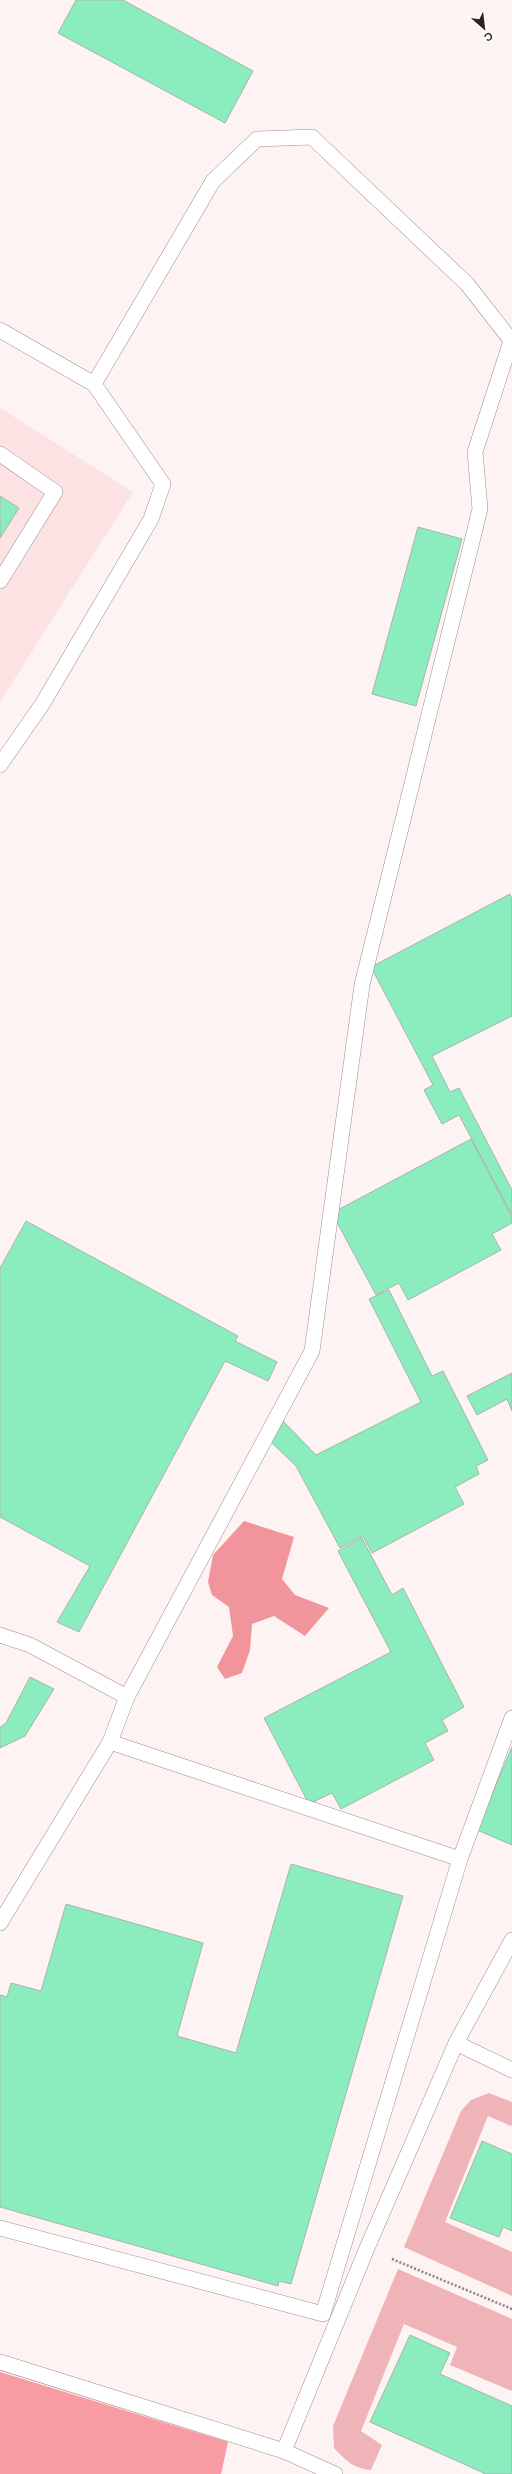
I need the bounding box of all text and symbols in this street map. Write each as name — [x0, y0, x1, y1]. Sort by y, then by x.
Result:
north arrow — [464, 8, 504, 48]
text: С — [482, 30, 495, 44]

